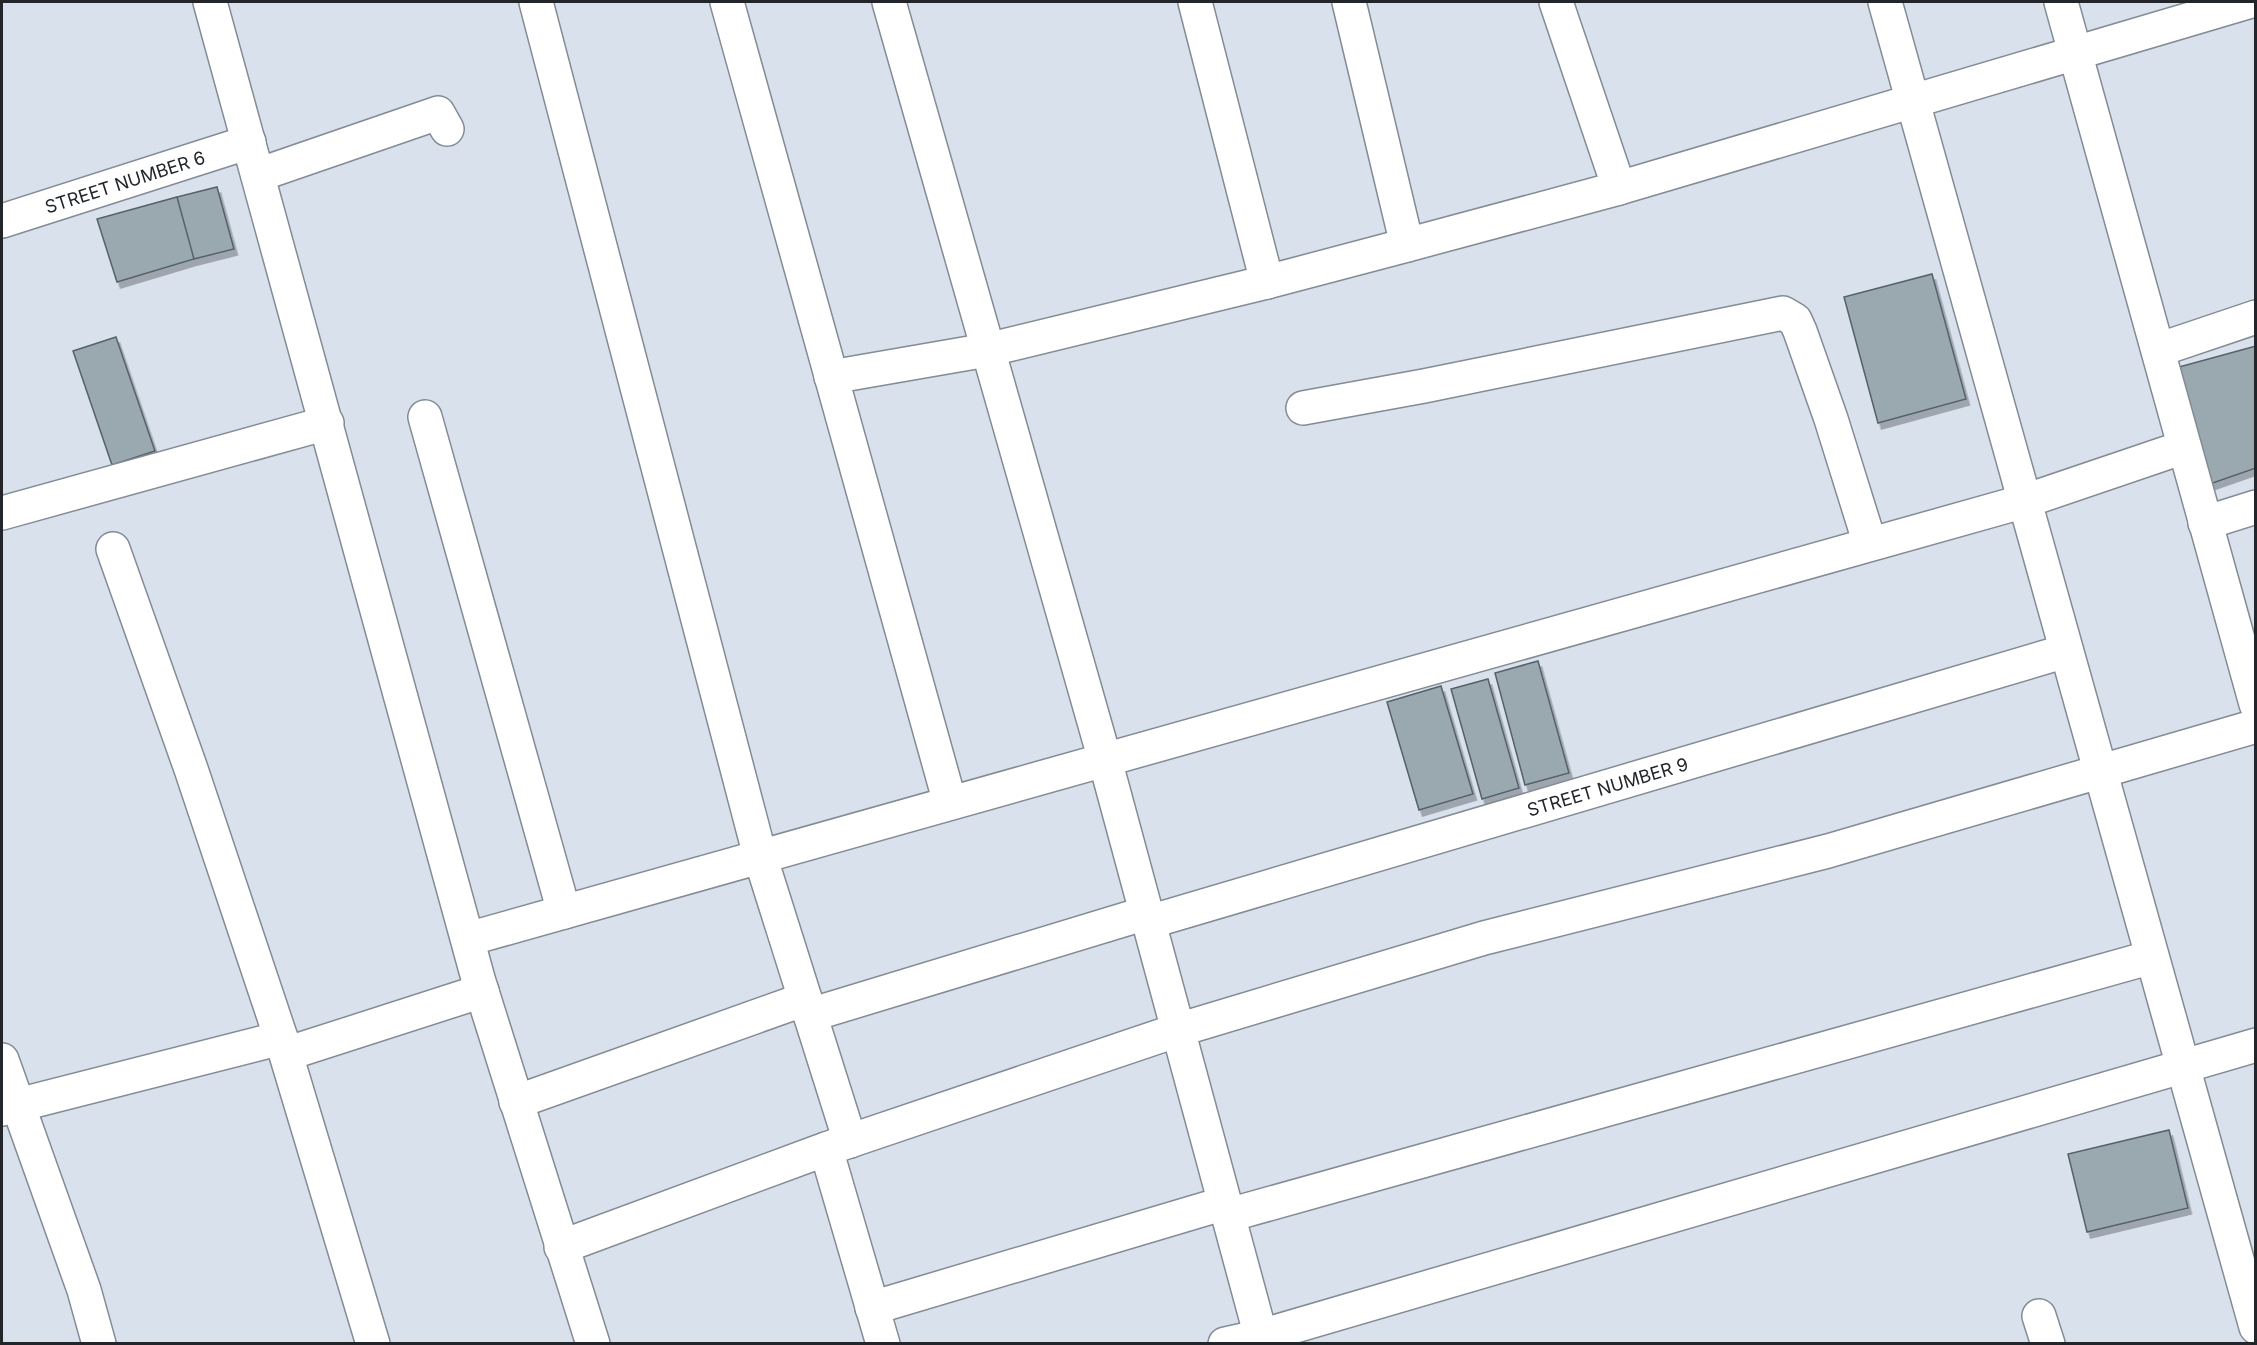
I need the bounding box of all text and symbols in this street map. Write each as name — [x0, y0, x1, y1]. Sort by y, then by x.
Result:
street label: STREET NUMBER 6 — [42, 146, 208, 217]
street label: STREET NUMBER 9 — [1524, 753, 1690, 820]

